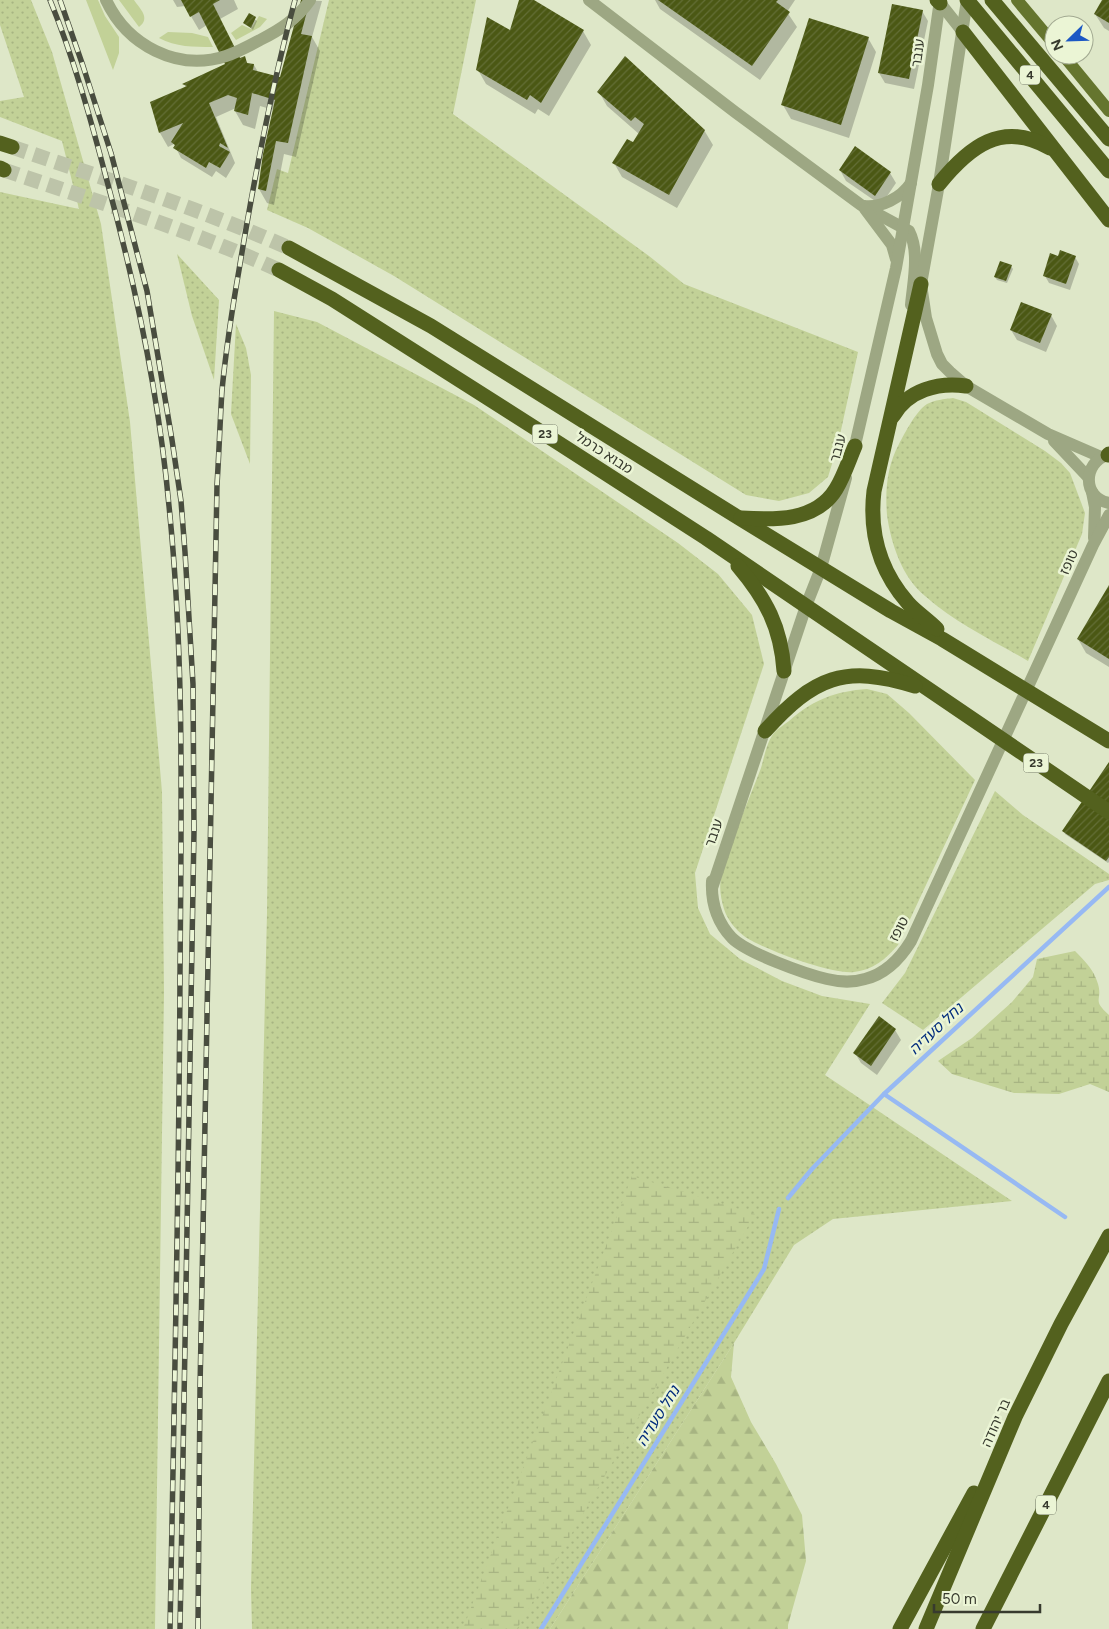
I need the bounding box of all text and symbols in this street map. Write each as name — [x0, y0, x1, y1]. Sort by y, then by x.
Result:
north arrow — [1044, 15, 1094, 65]
text: N — [1048, 37, 1067, 53]
street label: ענבר — [908, 38, 928, 68]
road number: 4 — [1020, 66, 1040, 84]
road number: 23 — [532, 424, 558, 444]
street label: מבוא כרמל — [572, 428, 636, 478]
street label: ענבר — [826, 432, 850, 464]
street label: טופז — [1056, 547, 1082, 577]
road number: 23 — [1024, 754, 1048, 772]
street label: ענבר — [701, 817, 727, 849]
street label: טופז — [885, 913, 913, 944]
water label: נחל סעדיה — [905, 999, 968, 1059]
water label: נחל סעדיה — [633, 1382, 684, 1449]
street label: בר יהודה — [978, 1396, 1014, 1450]
road number: 4 — [1036, 1496, 1056, 1514]
scale bar — [934, 1582, 1040, 1614]
text: 50 m — [942, 1590, 977, 1608]

